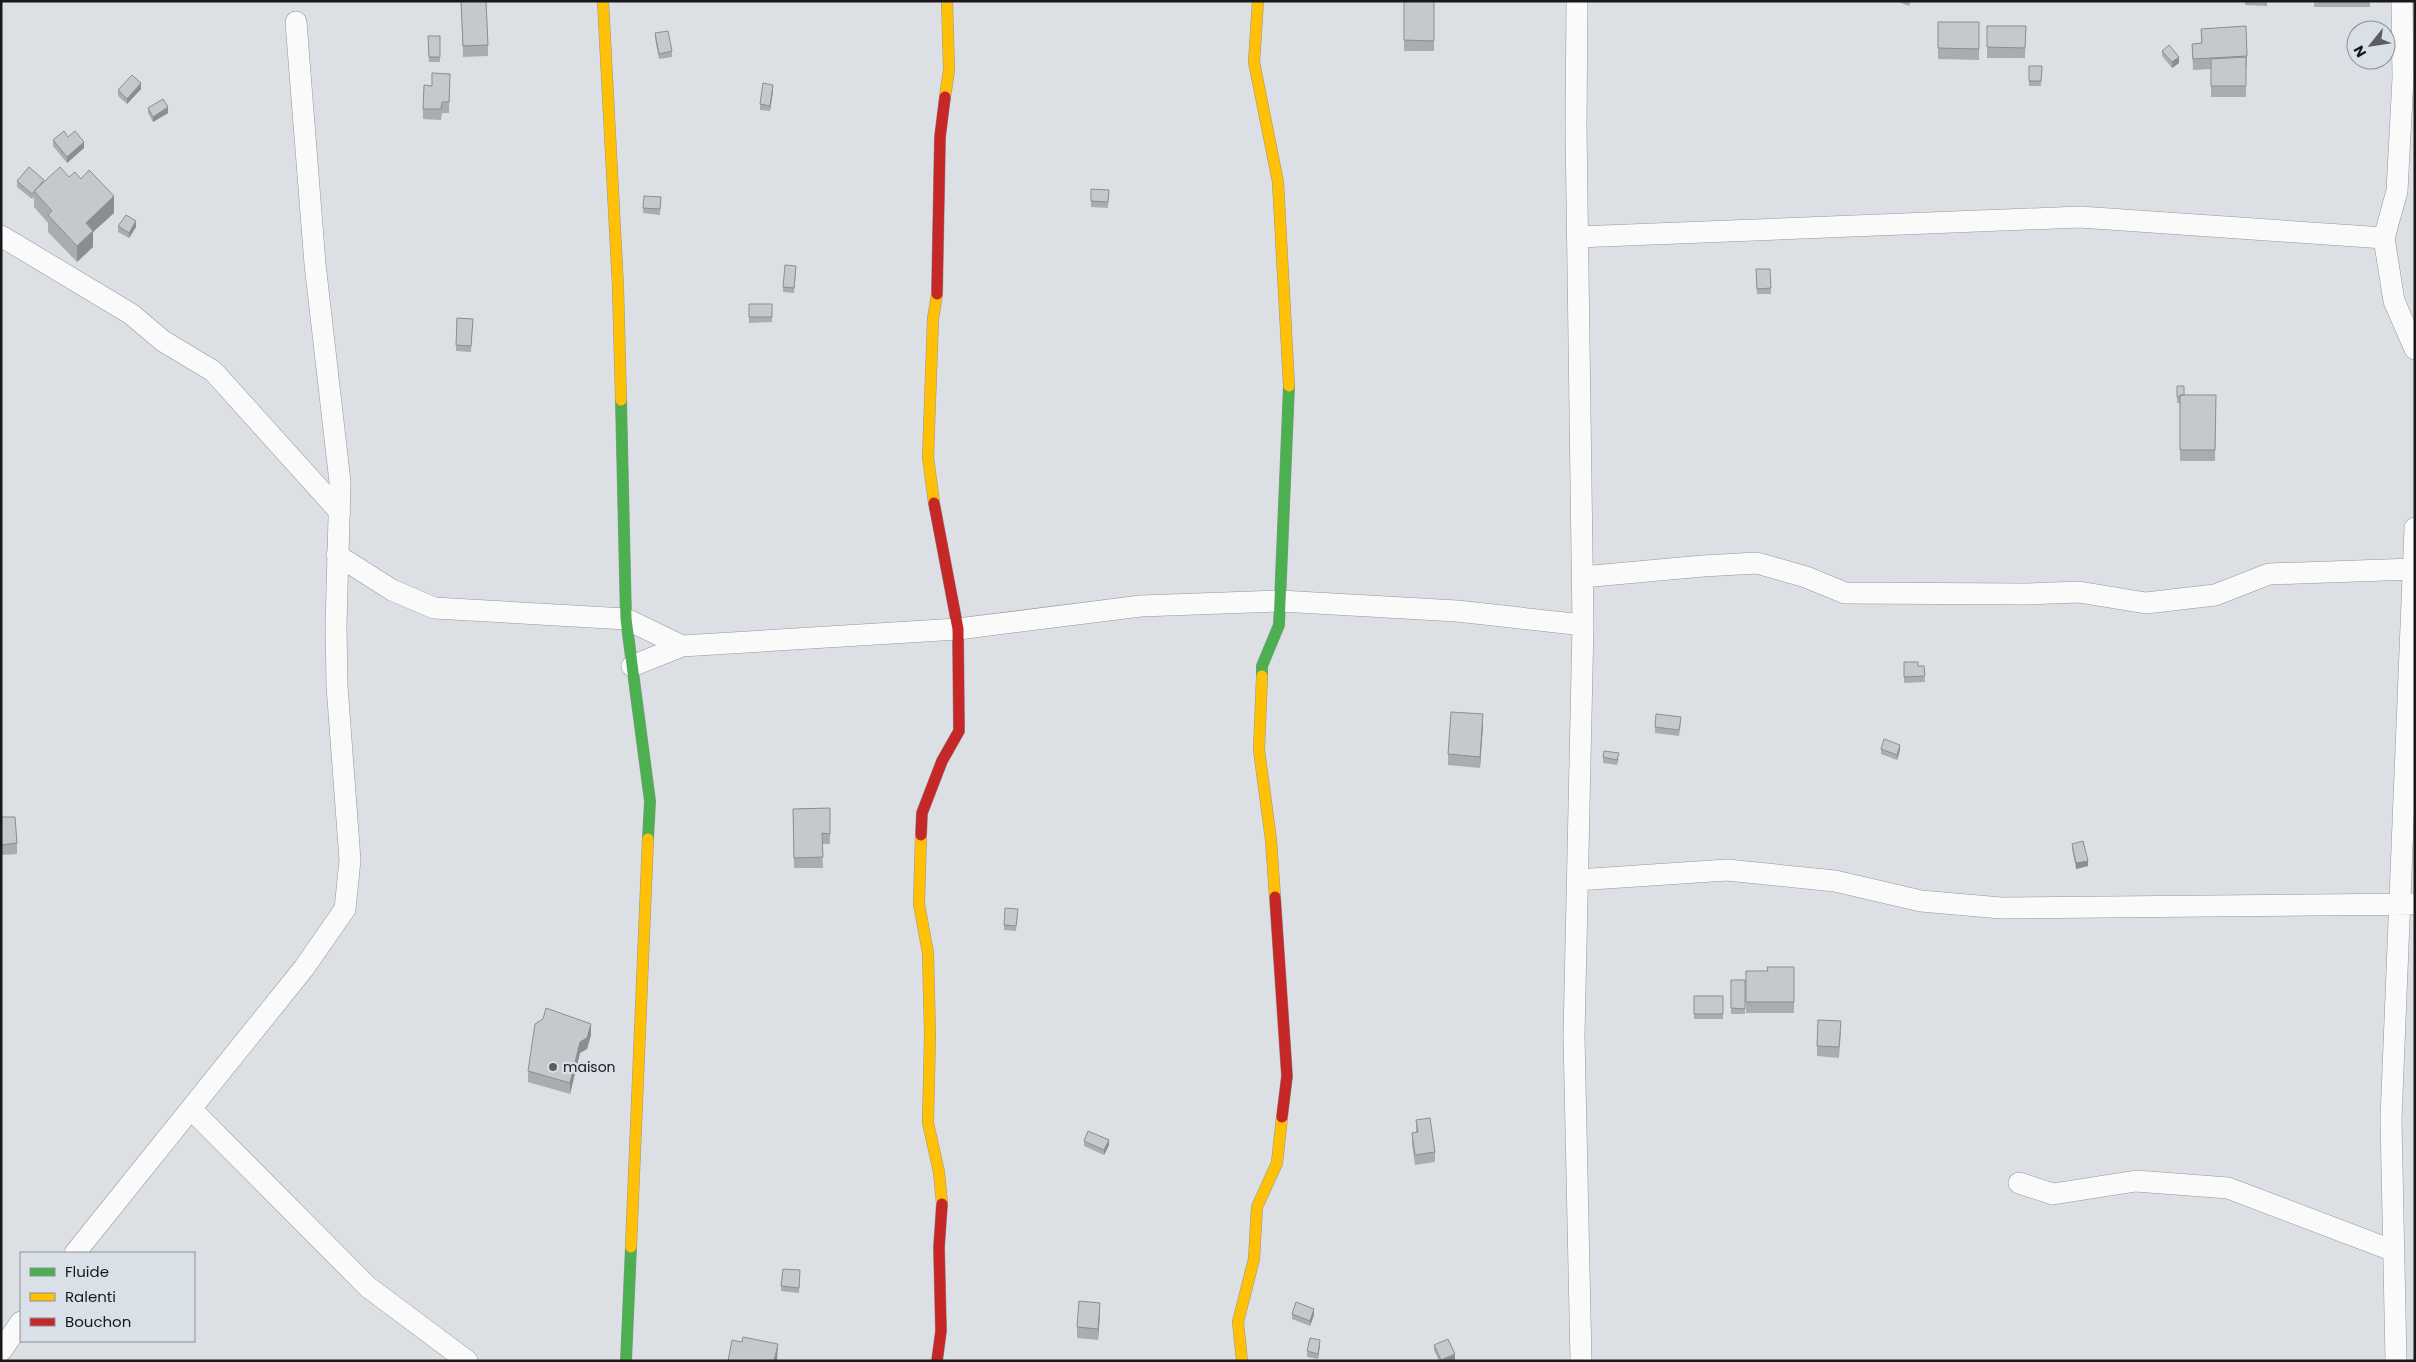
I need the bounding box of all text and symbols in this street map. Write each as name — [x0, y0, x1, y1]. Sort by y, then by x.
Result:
north arrow — [2346, 20, 2396, 70]
text: N — [2348, 42, 2371, 61]
place label: maison — [563, 1057, 616, 1077]
marker: maison — [547, 1061, 559, 1073]
legend — [20, 1252, 195, 1342]
text: Fluide — [65, 1261, 109, 1282]
text: Ralenti — [65, 1286, 116, 1307]
text: Bouchon — [65, 1311, 131, 1332]

